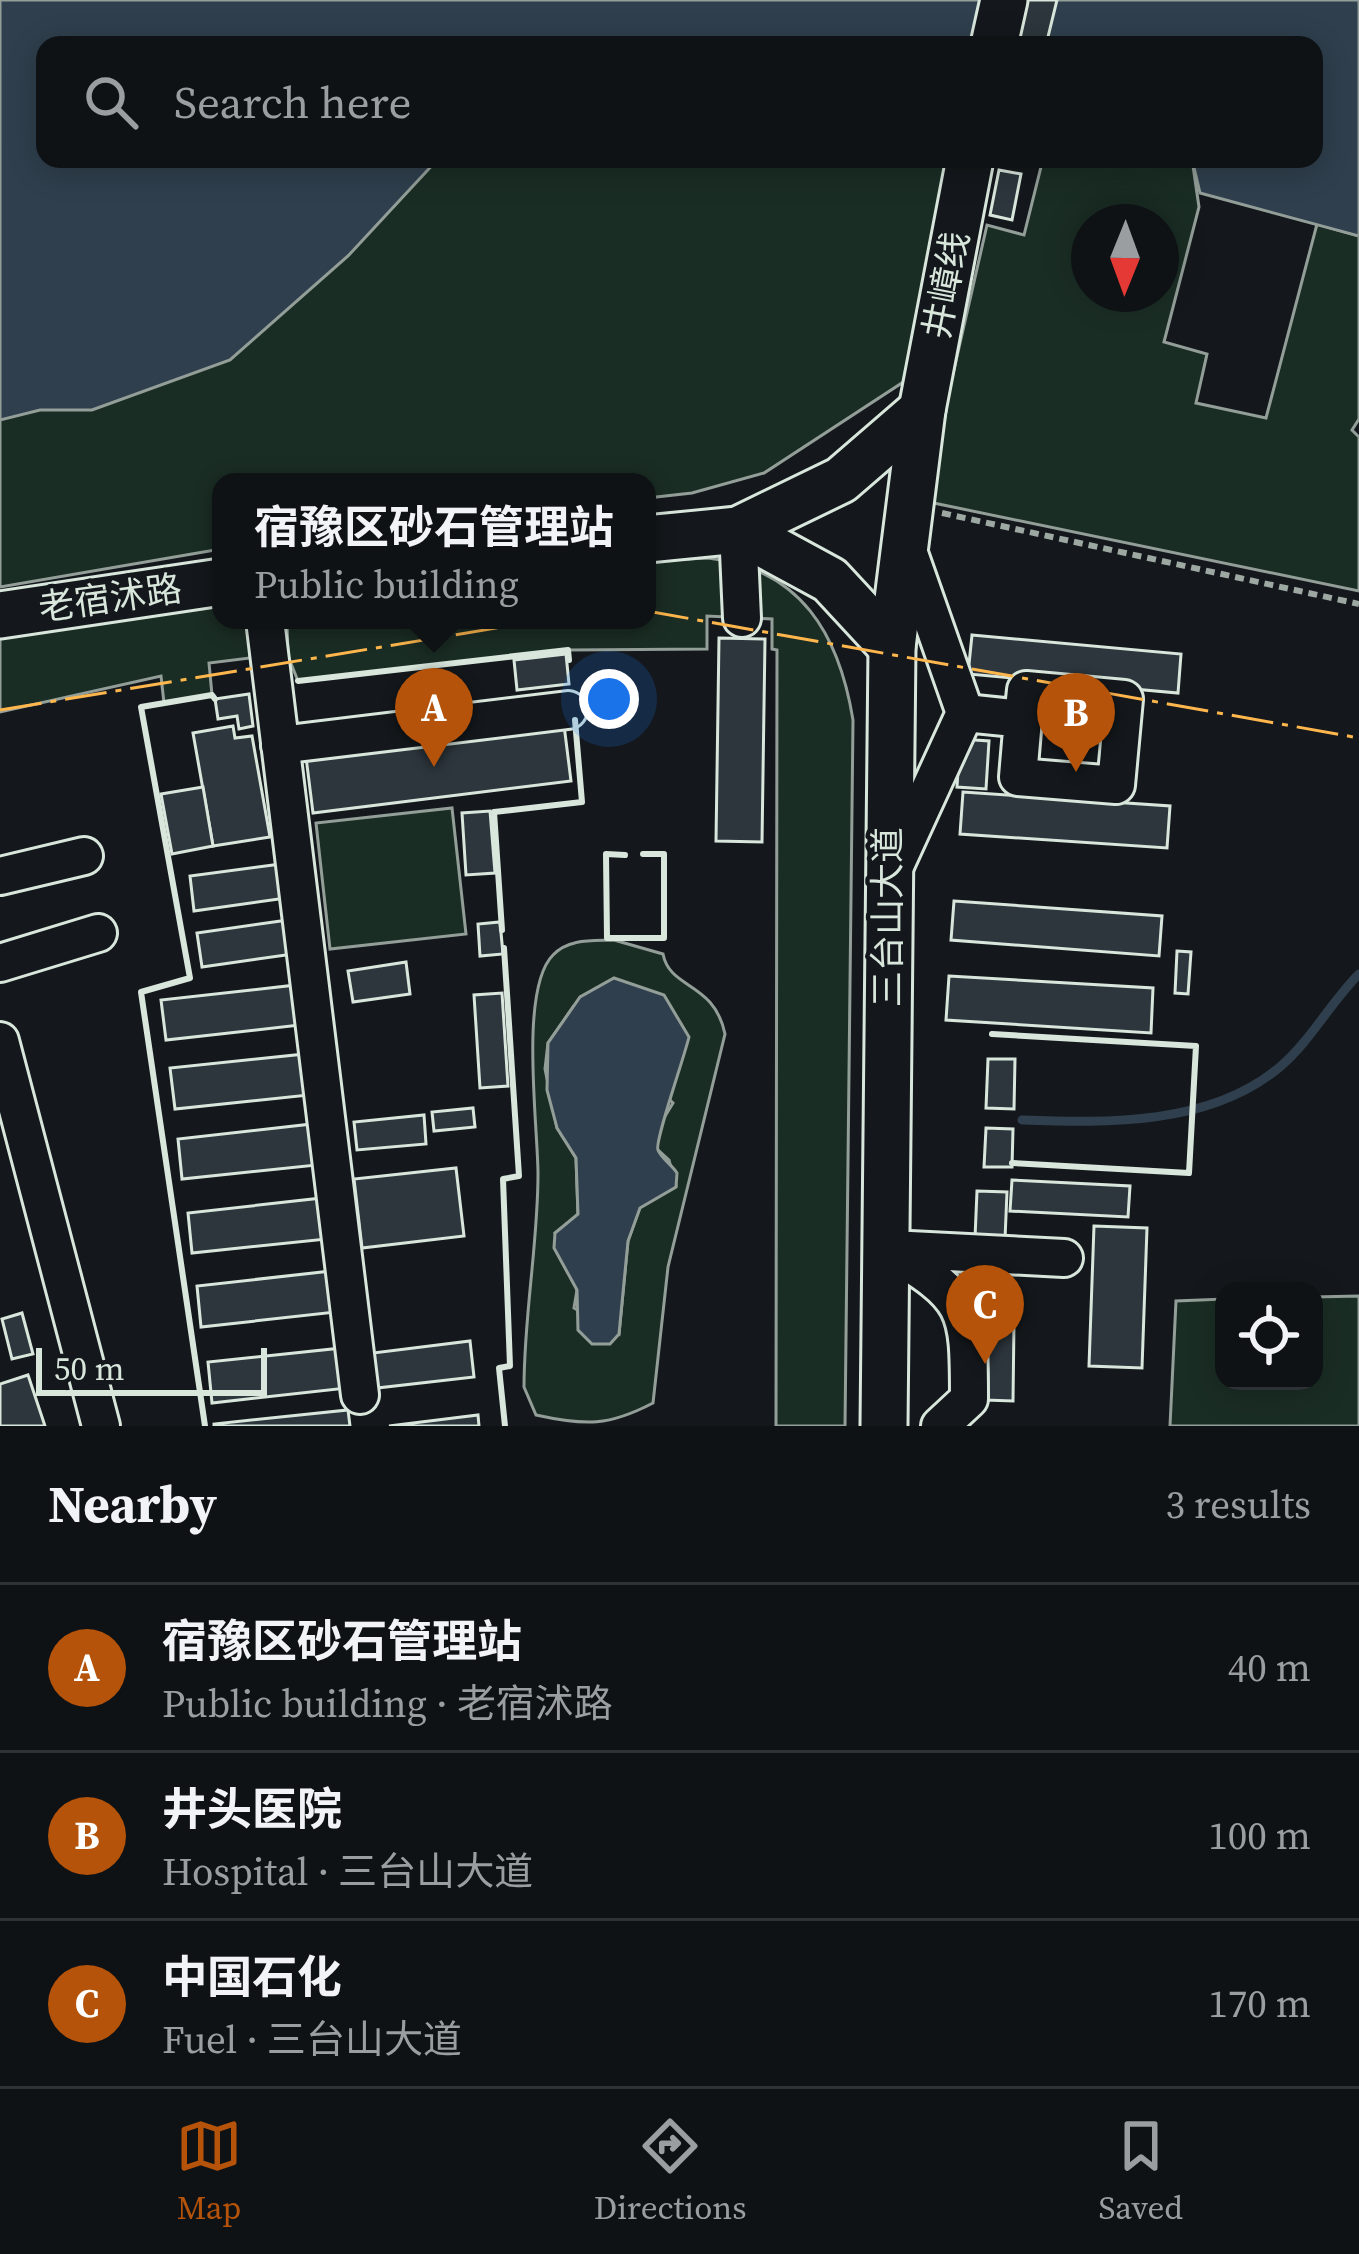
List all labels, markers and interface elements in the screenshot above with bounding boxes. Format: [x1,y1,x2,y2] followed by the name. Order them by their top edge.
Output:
[36,36,1323,168] search box
[78,69,144,135] icon: search
[174,71,411,133] text: Search here
[1071,204,1179,312] north arrow
[912,227,980,343] street label: 井嶂线
[212,473,656,629] popup
[254,496,614,558] text: 宿豫区砂石管理站
[254,558,519,611] text: Public building
[35,564,185,632] street label: 老宿沭路
[395,668,473,767] pin: A
[579,669,639,729] your location
[1037,673,1115,772] pin: B
[863,827,912,1007] street label: 三台山大道
[946,1265,1024,1364] pin: C
[1215,1282,1323,1390] map controls
[1215,1282,1323,1390] button: locate
[36,1342,267,1395] scale bar
[54,1346,124,1391] text: 50 m
[48,1469,217,1539] text: Nearby
[1166,1478,1311,1531] text: 3 results
[162,1610,522,1672] text: 宿豫区砂石管理站
[74,1641,100,1694] text: A
[1228,1641,1311,1694] text: 40 m
[162,1677,613,1730] text: Public building · 老宿沭路
[162,1778,342,1840] text: 井头医院
[74,1809,100,1862] text: B
[1208,1809,1311,1862] text: 100 m
[162,1845,533,1898] text: Hospital · 三台山大道
[162,1946,342,2008] text: 中国石化
[75,1977,99,2030] text: C
[1208,1977,1311,2030] text: 170 m
[162,2013,462,2066] text: Fuel · 三台山大道
[176,2113,242,2230] tab: Map
[594,2113,747,2230] tab: Directions
[1098,2113,1183,2230] tab: Saved

